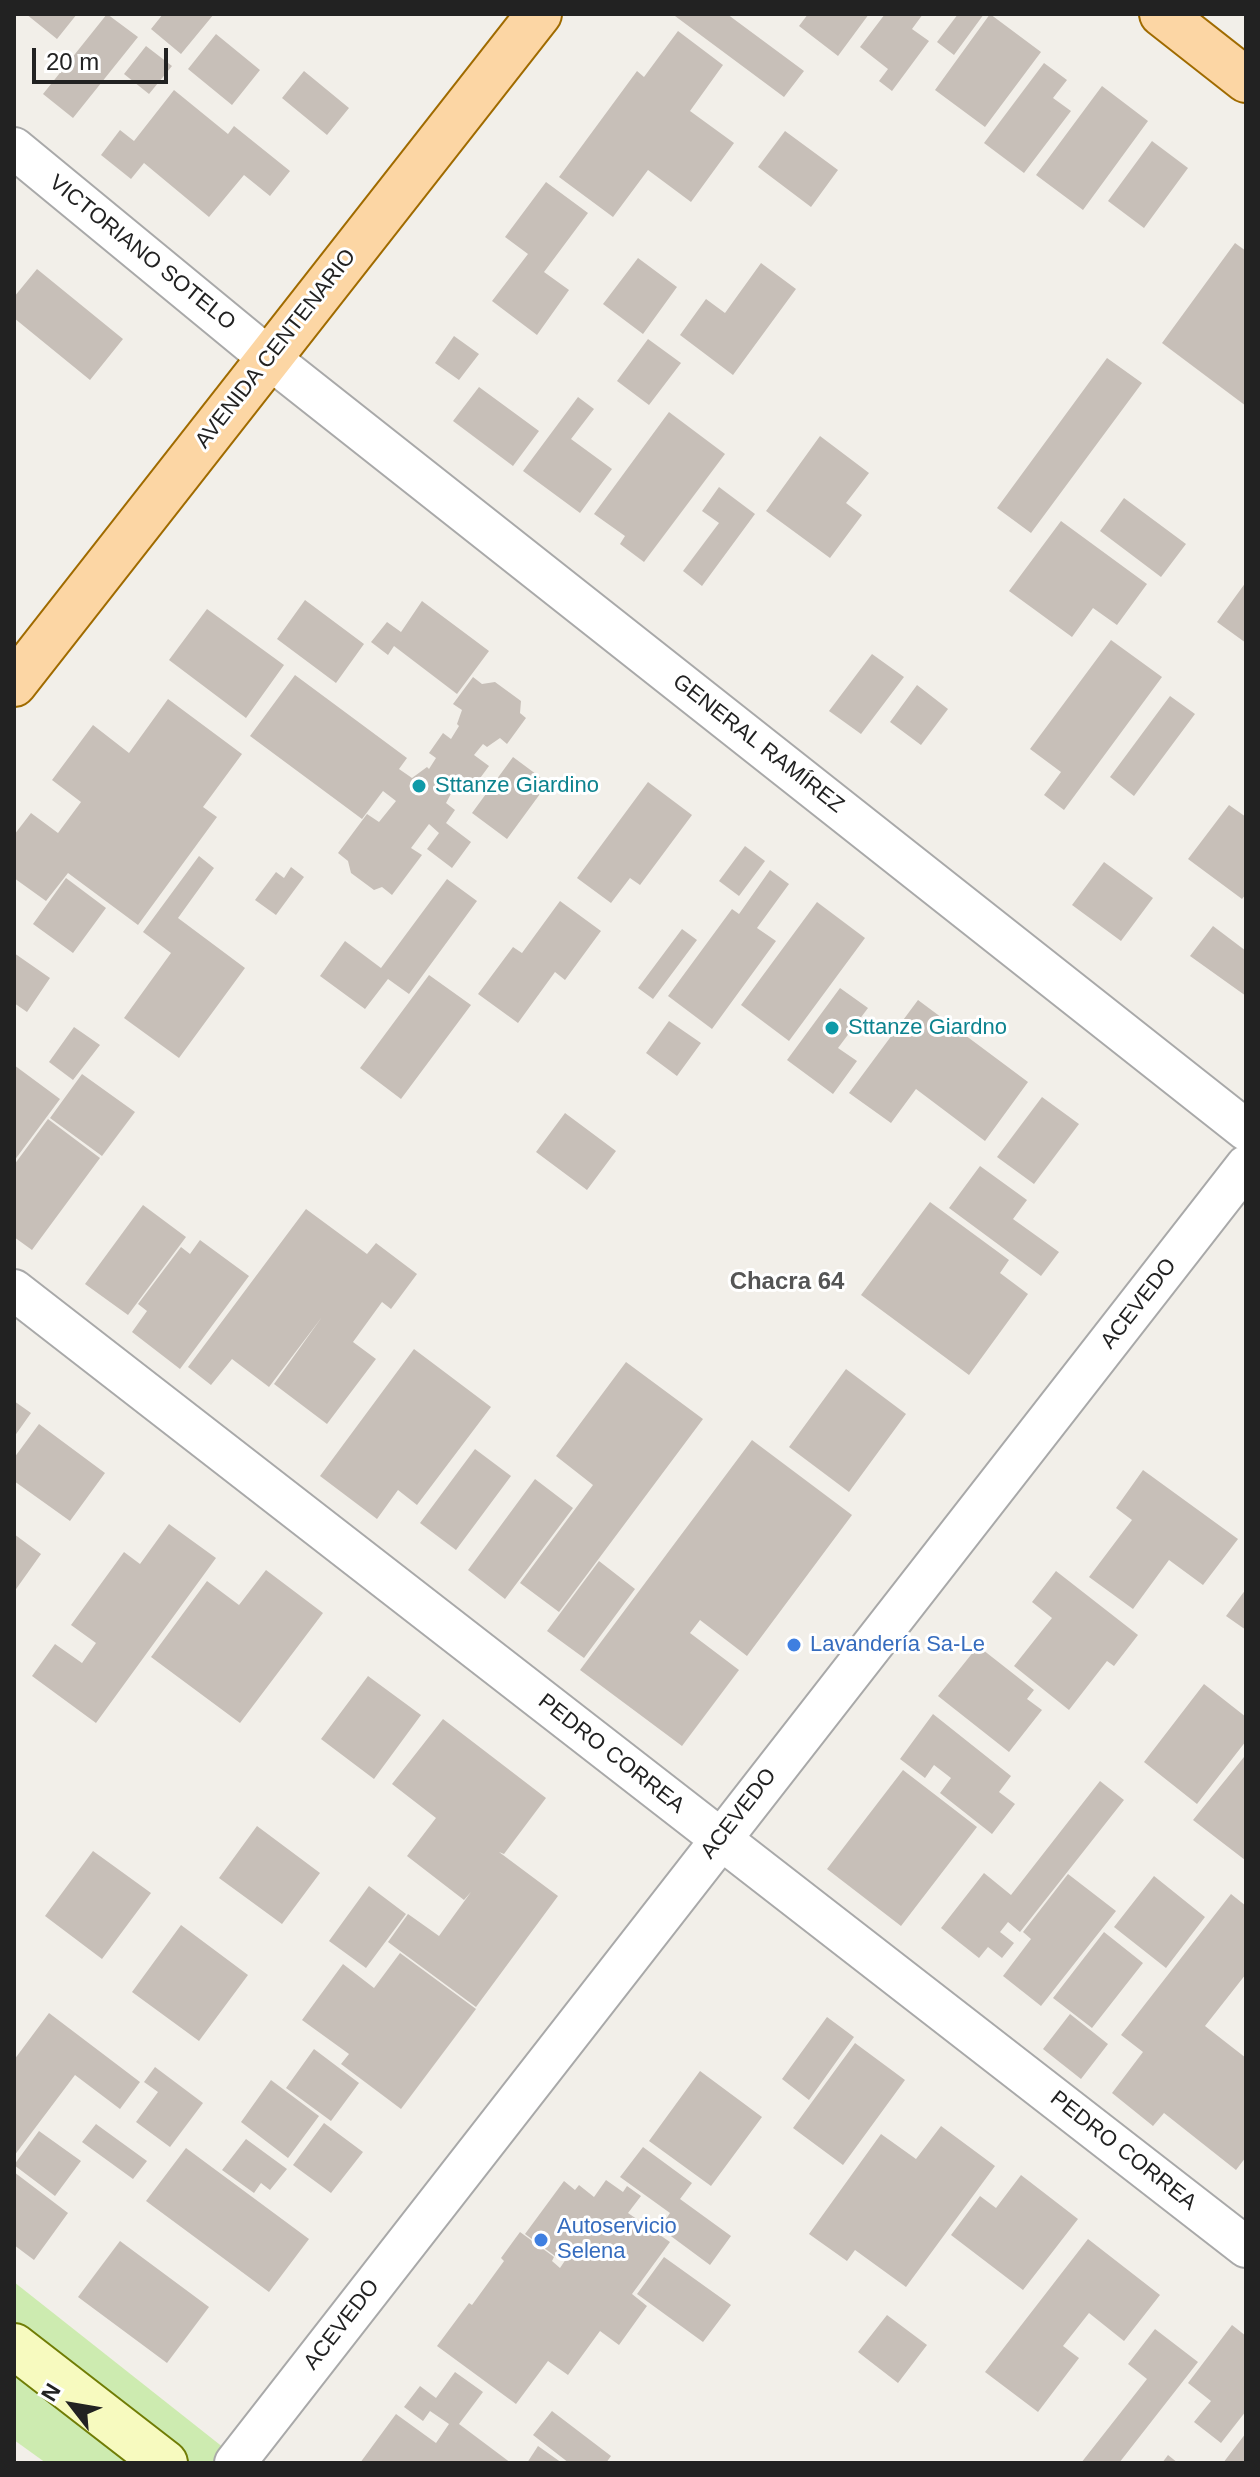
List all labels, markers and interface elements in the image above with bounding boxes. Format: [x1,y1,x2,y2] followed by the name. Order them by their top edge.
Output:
[36,32,172,82] scale bar
[46,48,99,75] text: 20 m
[44,170,240,336] street label: VICTORIANO SOTELO
[190,244,362,454] street label: AVENIDA CENTENARIO
[667,669,849,819] street label: GENERAL RAMÍREZ
[435,773,599,799] place label: Sttanze Giardino
[410,777,428,795] marker: Sttanze Giardino
[848,1015,1007,1041] place label: Sttanze Giardno
[823,1019,841,1037] marker: Sttanze Giardno
[1095,1253,1183,1355] street label: ACEVEDO
[730,1268,844,1296] district label: Chacra 64
[810,1632,985,1658] place label: Lavandería Sa-Le
[785,1636,803,1654] marker: Lavandería Sa-Le
[533,1689,689,1819] street label: PEDRO CORREA
[695,1763,783,1865] street label: ACEVEDO
[1045,2086,1201,2216] street label: PEDRO CORREA
[557,2214,677,2266] place label: Autoservicio Selena
[532,2231,550,2249] marker: Autoservicio Selena
[298,2274,386,2376] street label: ACEVEDO
[32,2365,112,2445] north arrow
[36,2379,66,2406] text: N

